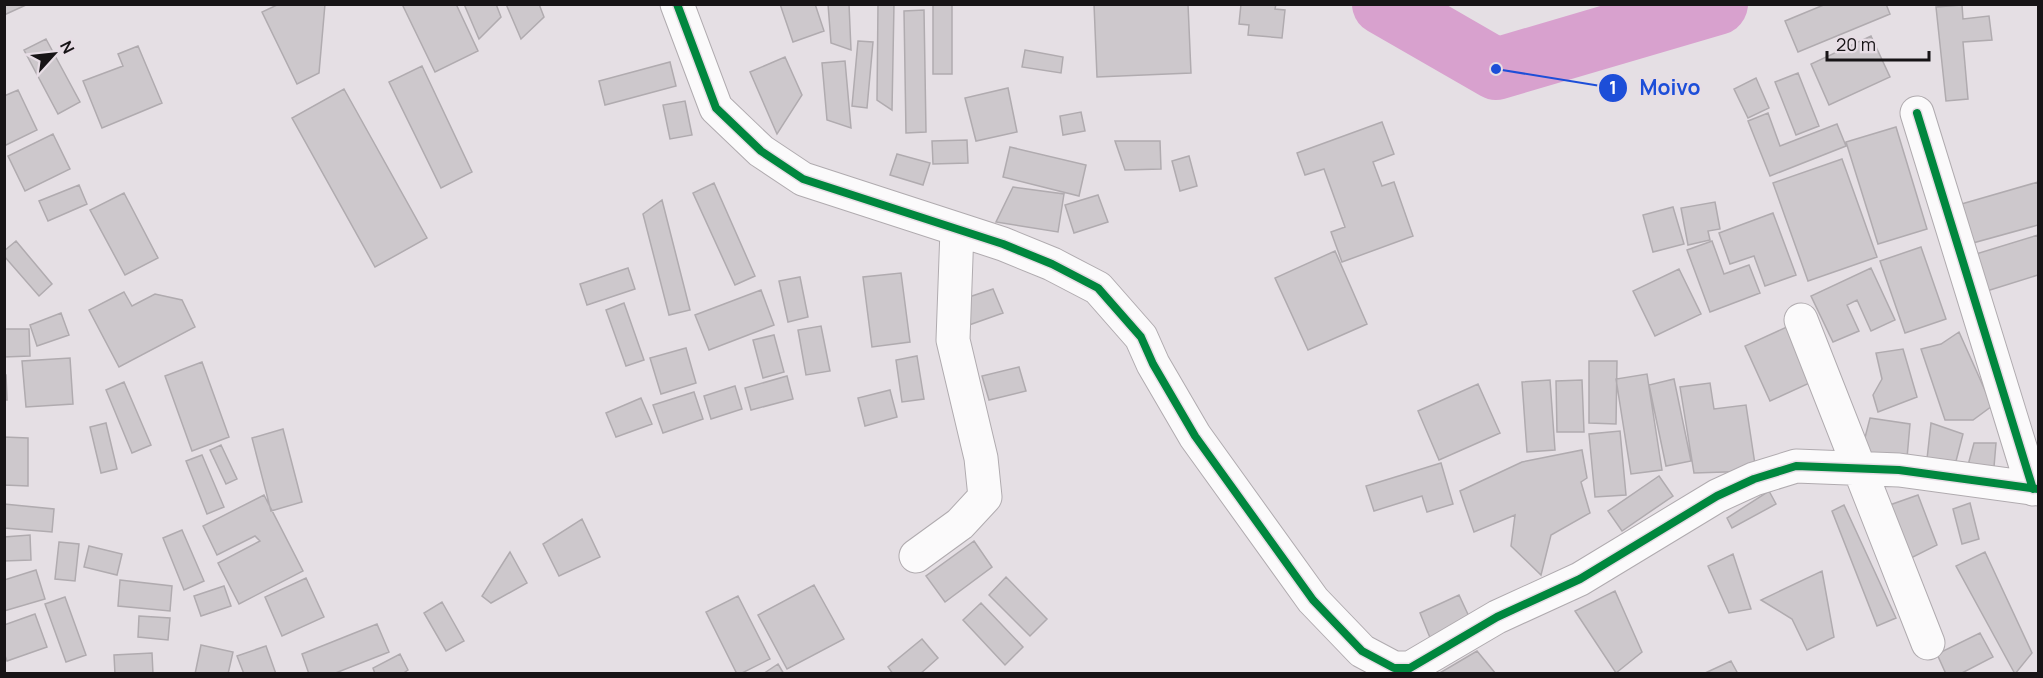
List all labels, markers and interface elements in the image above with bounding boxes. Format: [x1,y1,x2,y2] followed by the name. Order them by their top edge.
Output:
[24,24,84,84] north arrow
[1827,24,1929,62] scale bar
[1836,32,1876,56] text: 20 m
[55,37,80,57] text: N
[1598,68,1713,107] callout: Moivo
[1640,73,1701,101] text: Moivo
[1609,75,1617,99] text: 1

